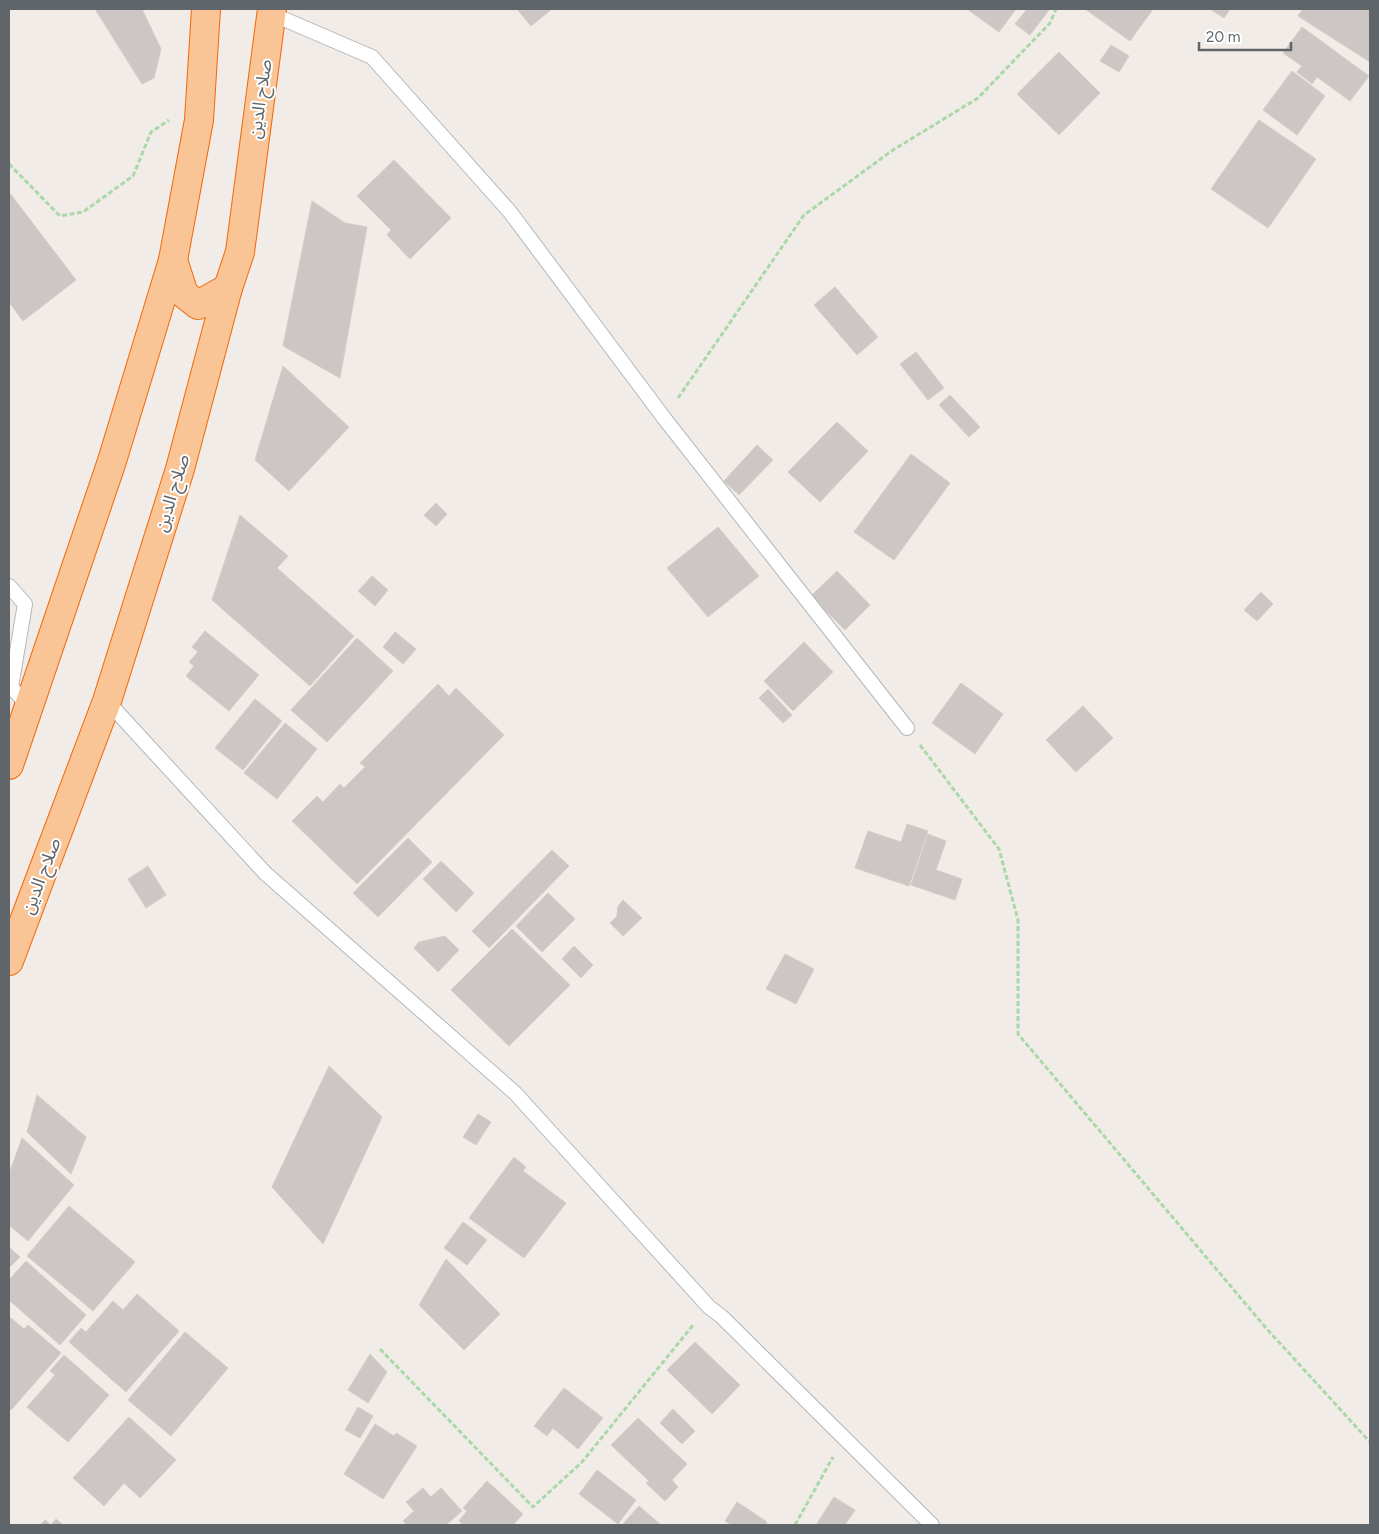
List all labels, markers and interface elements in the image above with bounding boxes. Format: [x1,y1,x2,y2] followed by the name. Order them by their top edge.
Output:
[1199,20,1292,52] scale bar
[1206,28,1240,46] text: 20 m
[244,58,278,140] street label: صلاح الدين
[150,452,196,535] street label: صلاح الدين
[16,835,67,918] street label: صلاح الدين

